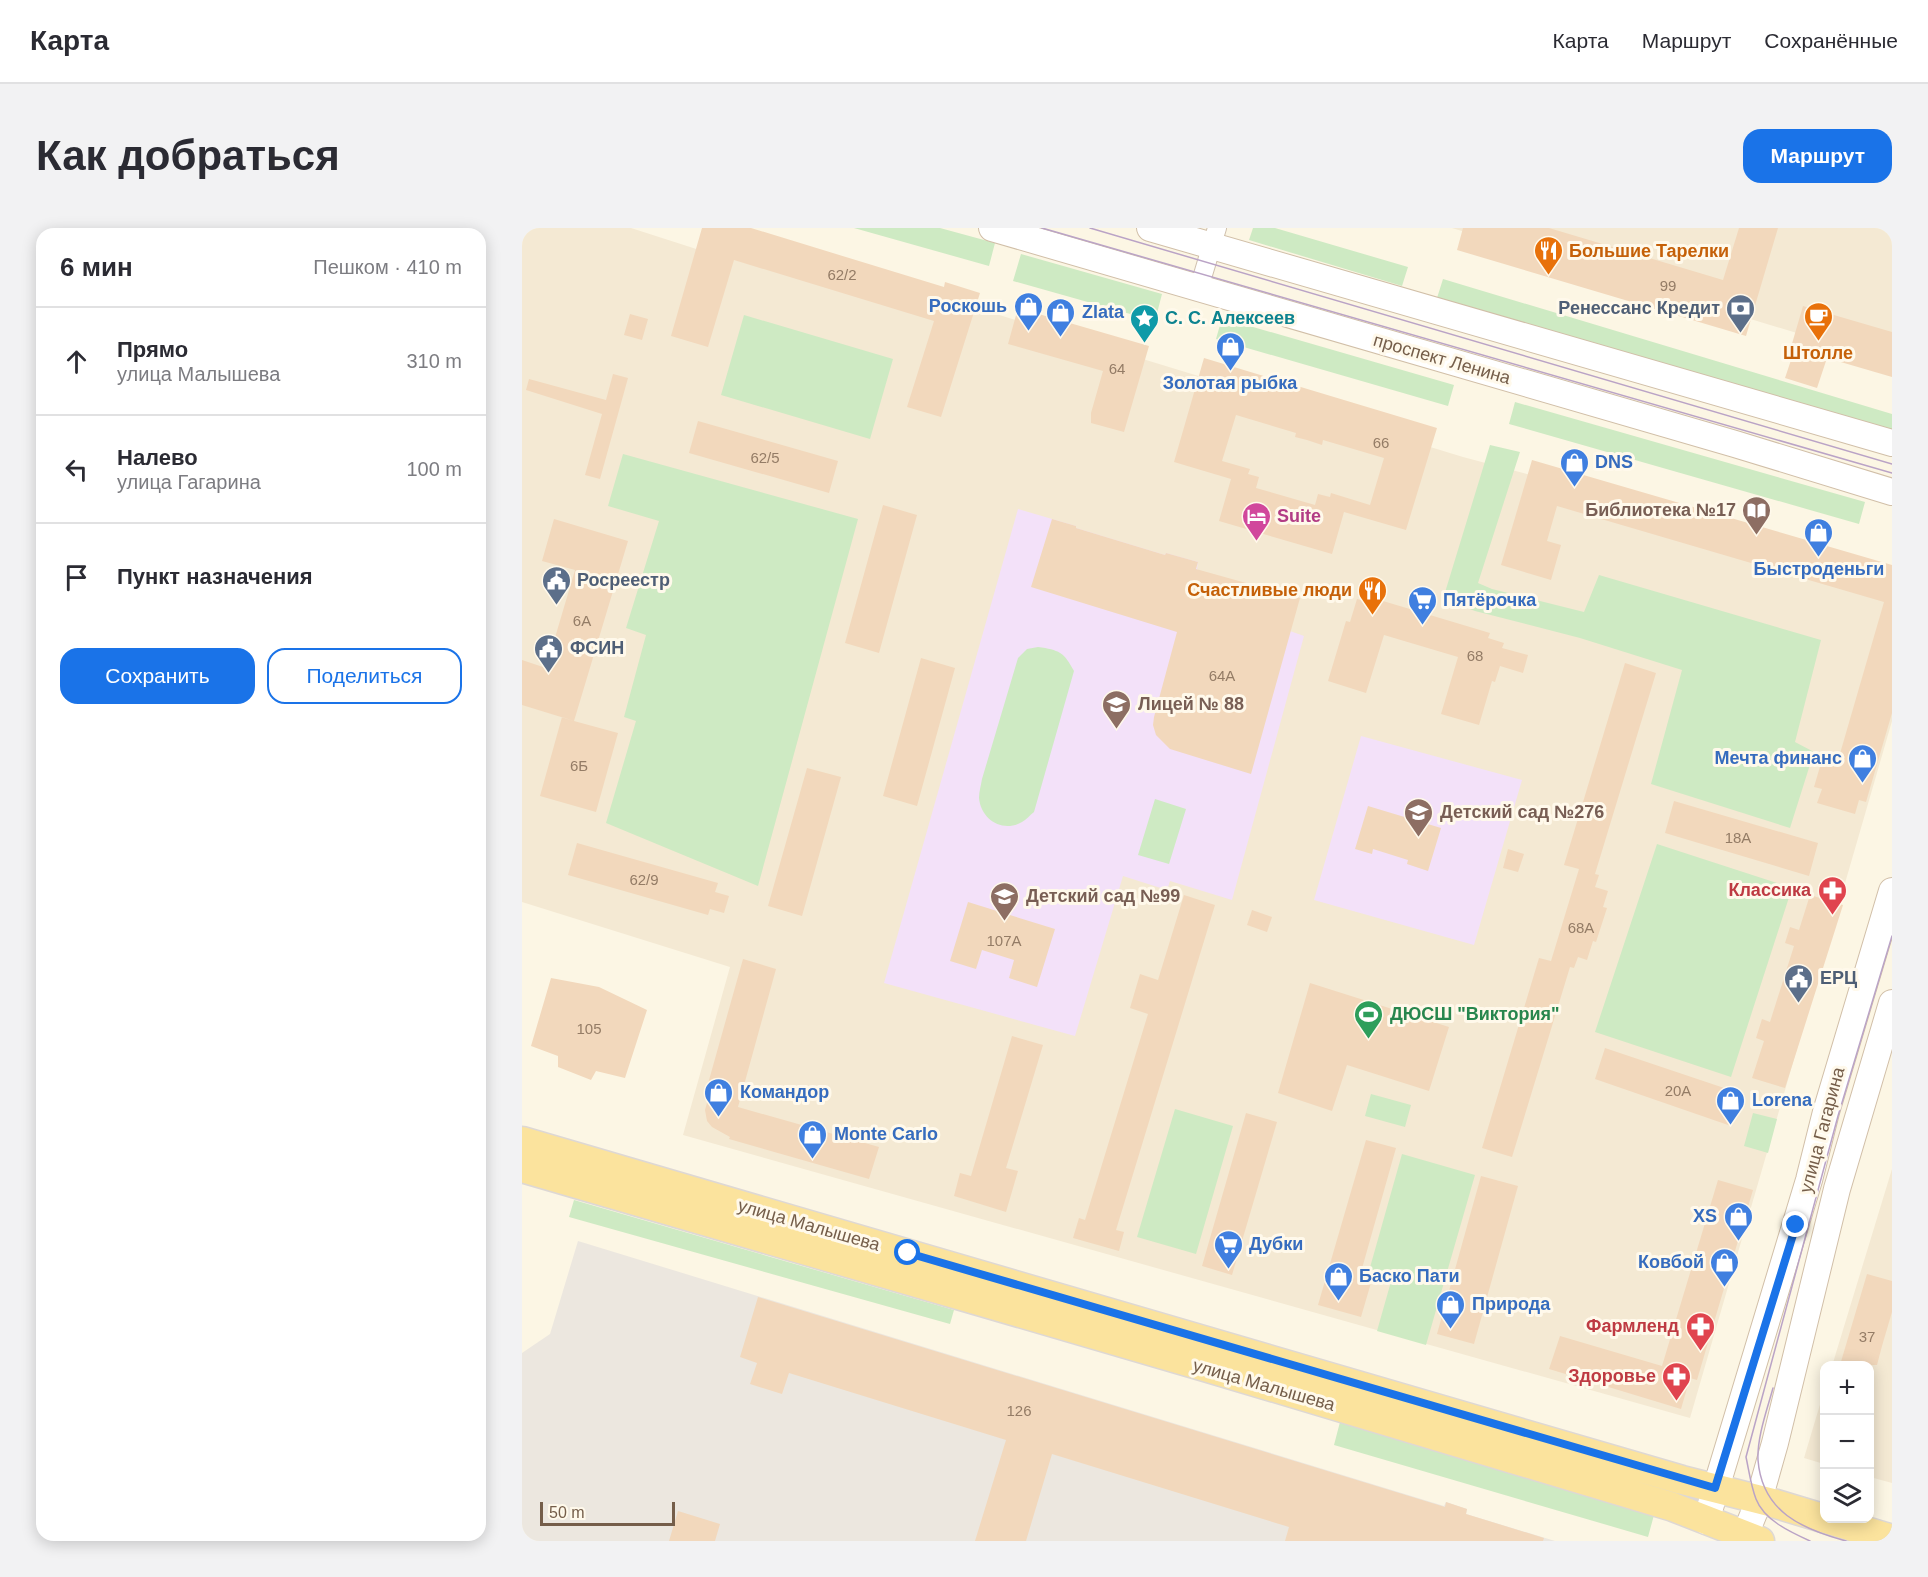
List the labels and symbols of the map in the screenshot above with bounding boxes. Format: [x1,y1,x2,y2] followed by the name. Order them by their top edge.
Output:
[1532,235,1564,277] restaurant icon: Большие Тарелки
[1569,241,1729,261] place label: Большие Тарелки
[827,266,857,283] house number: 62/2
[1660,277,1676,294] house number: 99
[1012,290,1044,332] shop icon: Роскошь
[1725,292,1757,334] bank icon: Ренессанс Кредит
[929,296,1007,316] place label: Роскошь
[1045,296,1077,338] shop icon: Zlata
[1558,298,1720,318] place label: Ренессанс Кредит
[1802,300,1834,342] cafe icon: Штолле
[1082,302,1125,322] place label: Zlata
[1128,302,1160,344] place icon: С. С. Алексеев
[1165,308,1295,328] place label: С. С. Алексеев
[1214,330,1246,372] shop icon: Золотая рыбка
[1371,330,1514,388] street label: проспект Ленина
[1783,343,1853,363] place label: Штолле
[1109,360,1125,377] house number: 64
[1163,373,1298,393] place label: Золотая рыбка
[1373,434,1389,451] house number: 66
[1558,446,1590,488] shop icon: DNS
[750,449,780,466] house number: 62/5
[1595,452,1633,472] place label: DNS
[1741,494,1773,536] library icon: Библиотека №17
[1240,500,1272,542] hotel icon: Suite
[1585,500,1736,520] place label: Библиотека №17
[1277,506,1321,526] place label: Suite
[1803,516,1835,558] shop icon: Быстроденьги
[1754,559,1884,579] place label: Быстроденьги
[540,564,572,606] public building icon: Росреестр
[577,570,670,590] place label: Росреестр
[1357,574,1389,616] restaurant icon: Счастливые люди
[1187,580,1352,600] place label: Счастливые люди
[1406,584,1438,626] supermarket icon: Пятёрочка
[1443,590,1537,610] place label: Пятёрочка
[573,612,591,629] house number: 6А
[533,632,565,674] public building icon: ФСИН
[570,638,624,658] place label: ФСИН
[1467,647,1483,664] house number: 68
[1209,667,1235,684] house number: 64А
[1101,688,1133,730] school or university icon: Лицей № 88
[1138,694,1244,714] place label: Лицей № 88
[1847,742,1879,784] shop icon: Мечта финанс
[1715,748,1842,768] place label: Мечта финанс
[570,757,588,774] house number: 6Б
[1403,796,1435,838] school or university icon: Детский сад №276
[1440,802,1604,822] place label: Детский сад №276
[1725,829,1751,846] house number: 18А
[629,871,659,888] house number: 62/9
[1816,874,1848,916] pharmacy icon: Классика
[989,880,1021,922] school or university icon: Детский сад №99
[1728,880,1812,900] place label: Классика
[1026,886,1180,906] place label: Детский сад №99
[1568,919,1594,936] house number: 68А
[986,932,1022,949] house number: 107А
[1783,962,1815,1004] public building icon: ЕРЦ
[1820,968,1858,988] place label: ЕРЦ
[1353,998,1385,1040] sports icon: ДЮСШ "Виктория"
[1390,1004,1560,1024] place label: ДЮСШ "Виктория"
[576,1020,602,1037] house number: 105
[1796,1064,1849,1195] street label: улица Гагарина
[703,1076,735,1118] shop icon: Командор
[740,1082,829,1102] place label: Командор
[1665,1082,1691,1099] house number: 20А
[1715,1084,1747,1126] shop icon: Lorena
[1752,1090,1813,1110] place label: Lorena
[797,1118,829,1160] shop icon: Monte Carlo
[834,1124,938,1144] place label: Monte Carlo
[736,1195,883,1255] street label: улица Малышева
[1722,1200,1754,1242] shop icon: XS
[1693,1206,1717,1226] place label: XS
[1782,1211,1808,1237] route end
[1212,1228,1244,1270] supermarket icon: Дубки
[1249,1234,1303,1254] place label: Дубки
[894,1239,920,1265] route start
[1709,1246,1741,1288] shop icon: Ковбой
[1638,1252,1704,1272] place label: Ковбой
[1322,1260,1354,1302] shop icon: Баско Пати
[1359,1266,1460,1286] place label: Баско Пати
[1435,1288,1467,1330] shop icon: Природа
[1472,1294,1551,1314] place label: Природа
[1684,1310,1716,1352] pharmacy icon: Фармленд
[1586,1316,1680,1336] place label: Фармленд
[1859,1328,1875,1345] house number: 37
[1191,1355,1338,1415] street label: улица Малышева
[1661,1360,1693,1402] pharmacy icon: Здоровье
[1568,1366,1656,1386] place label: Здоровье
[1006,1402,1032,1419] house number: 126
[540,1499,675,1526] scale bar

